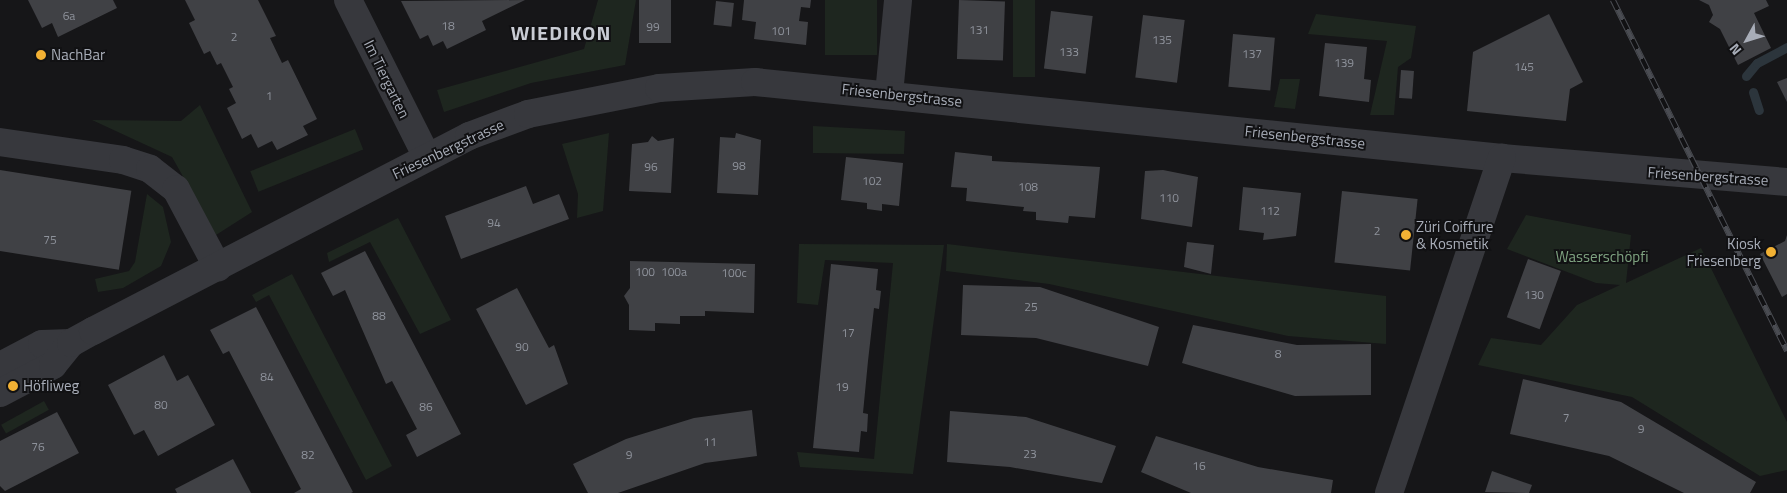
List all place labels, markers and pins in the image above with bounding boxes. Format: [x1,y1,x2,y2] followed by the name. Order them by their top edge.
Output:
[51,46,105,64] place label: NachBar
[35,49,47,61] marker: NachBar
[1416,217,1493,252] place label: Züri Coiffure & Kosmetik
[1400,229,1412,241] marker: Züri Coiffure & Kosmetik
[1687,234,1761,269] place label: Kiosk Friesenberg
[1765,246,1777,258] marker: Kiosk Friesenberg
[23,377,79,395] place label: Höfliweg
[7,380,19,392] marker: Höfliweg

